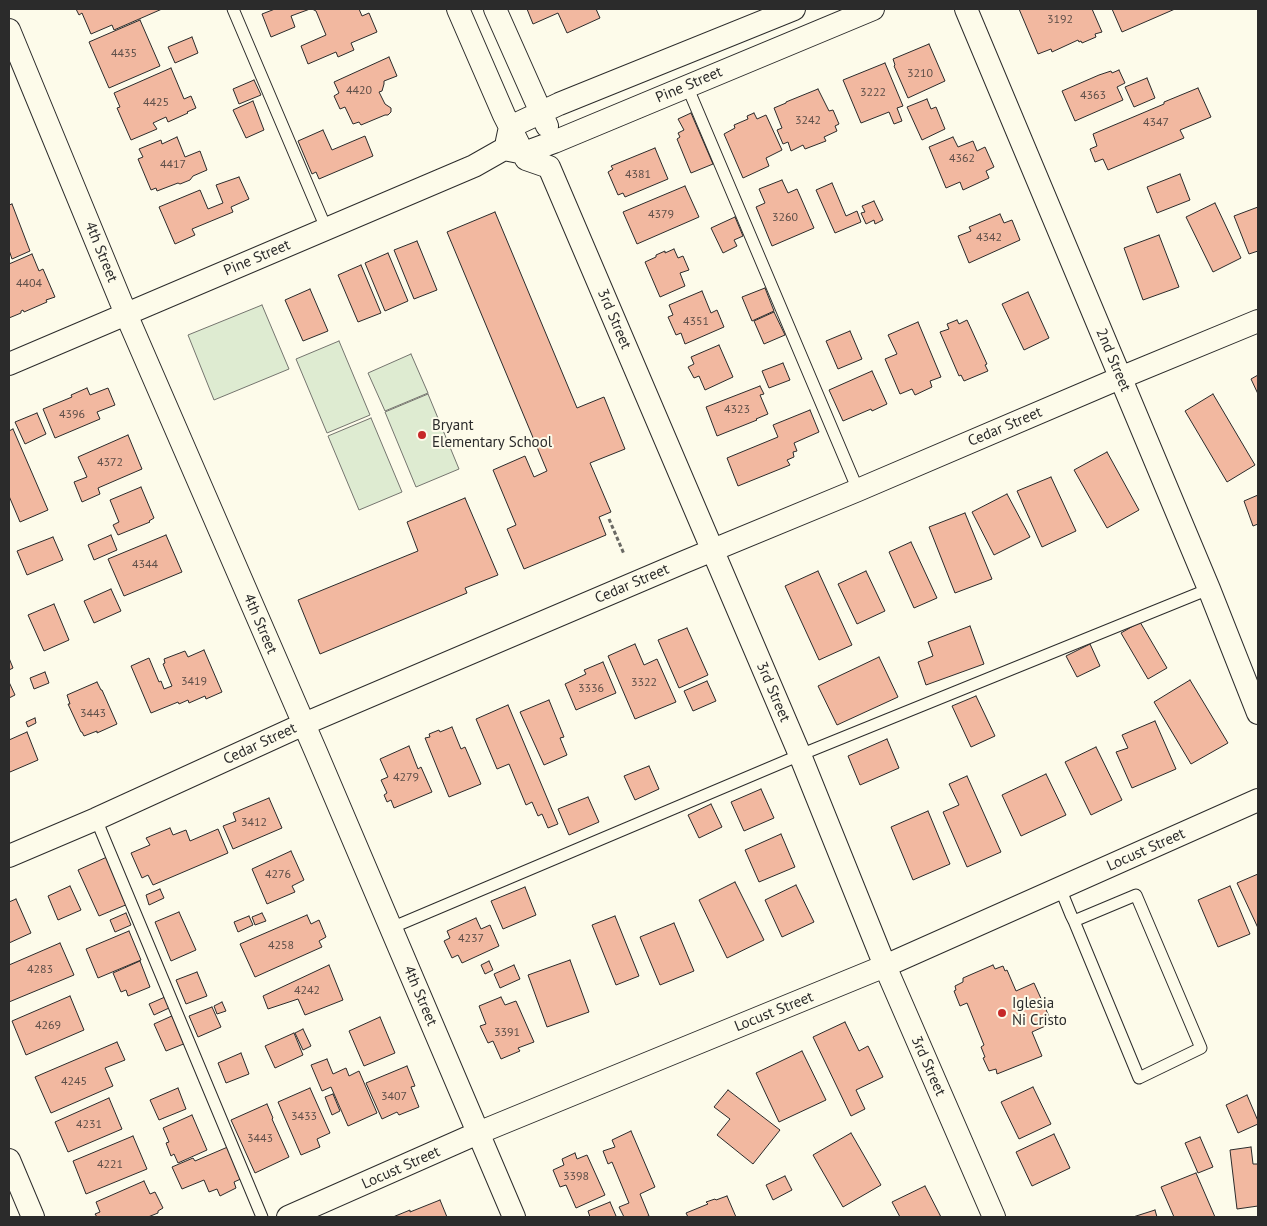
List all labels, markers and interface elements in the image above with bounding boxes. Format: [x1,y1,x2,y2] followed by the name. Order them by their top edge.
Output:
[1047,13,1073,27] house number: 3192
[111,47,137,61] house number: 4435
[653,63,725,107] street label: Pine Street
[907,67,933,81] house number: 3210
[346,84,372,98] house number: 4420
[860,86,886,100] house number: 3222
[1080,89,1106,103] house number: 4363
[143,96,169,110] house number: 4425
[795,114,821,128] house number: 3242
[1143,116,1169,130] house number: 4347
[949,152,975,166] house number: 4362
[160,158,186,172] house number: 4417
[625,168,651,182] house number: 4381
[648,208,674,222] house number: 4379
[772,211,798,225] house number: 3260
[81,219,121,285] street label: 4th Street
[976,231,1002,245] house number: 4342
[221,236,293,280] street label: Pine Street
[16,277,42,291] house number: 4404
[593,286,635,352] street label: 3rd Street
[683,315,709,329] house number: 4351
[1092,326,1134,394] street label: 2nd Street
[724,403,750,417] house number: 4323
[965,403,1045,451] street label: Cedar Street
[59,408,85,422] house number: 4396
[432,417,552,452] place label: Bryant Elementary School
[416,429,428,441] marker: Bryant Elementary School
[97,456,123,470] house number: 4372
[132,558,158,572] house number: 4344
[592,560,672,608] street label: Cedar Street
[239,591,281,657] street label: 4th Street
[752,659,794,725] street label: 3rd Street
[181,675,207,689] house number: 3419
[631,676,657,690] house number: 3322
[578,682,604,696] house number: 3336
[80,707,106,721] house number: 3443
[221,719,299,769] street label: Cedar Street
[393,771,419,785] house number: 4279
[241,816,267,830] house number: 3412
[1104,825,1188,875] street label: Locust Street
[265,868,291,882] house number: 4276
[458,932,484,946] house number: 4237
[268,939,294,953] house number: 4258
[27,963,53,977] house number: 4283
[399,963,441,1029] street label: 4th Street
[294,984,320,998] house number: 4242
[732,988,816,1036] street label: Locust Street
[1012,995,1067,1030] place label: Iglesia Ni Cristo
[996,1007,1008,1019] marker: Iglesia Ni Cristo
[35,1019,61,1033] house number: 4269
[494,1026,520,1040] house number: 3391
[907,1033,949,1099] street label: 3rd Street
[61,1075,87,1089] house number: 4245
[381,1090,407,1104] house number: 3407
[291,1110,317,1124] house number: 3433
[76,1118,102,1132] house number: 4231
[247,1132,273,1146] house number: 3443
[359,1143,443,1193] street label: Locust Street
[97,1158,123,1172] house number: 4221
[563,1170,589,1184] house number: 3398

